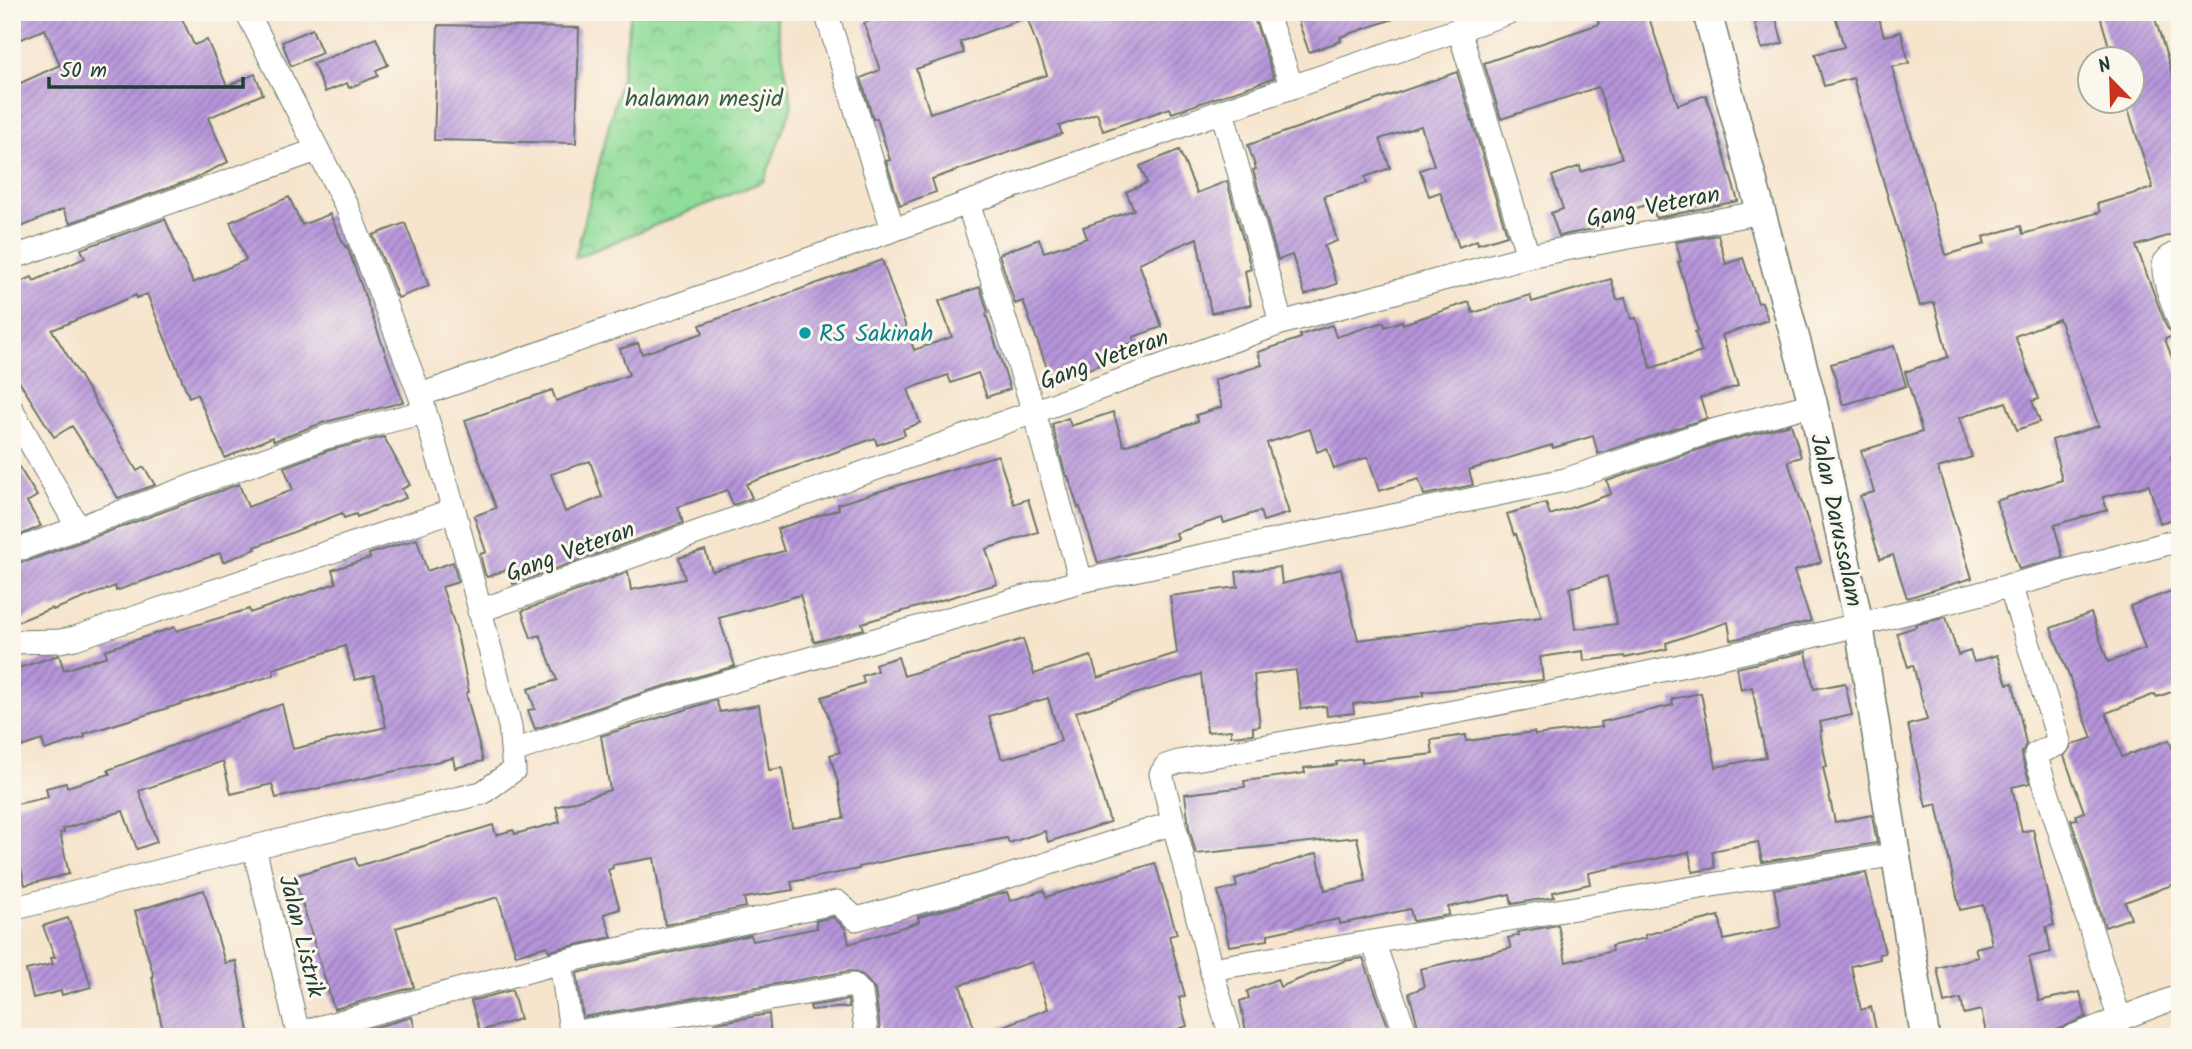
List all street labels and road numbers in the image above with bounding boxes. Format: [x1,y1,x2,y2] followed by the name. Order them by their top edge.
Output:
[1583,175,1723,240] street label: Gang Veteran
[1034,319,1175,402] street label: Gang Veteran
[1798,430,1873,611] street label: Jalan Darussalam
[500,511,641,594] street label: Gang Veteran
[266,871,335,1003] street label: Jalan Listrik

